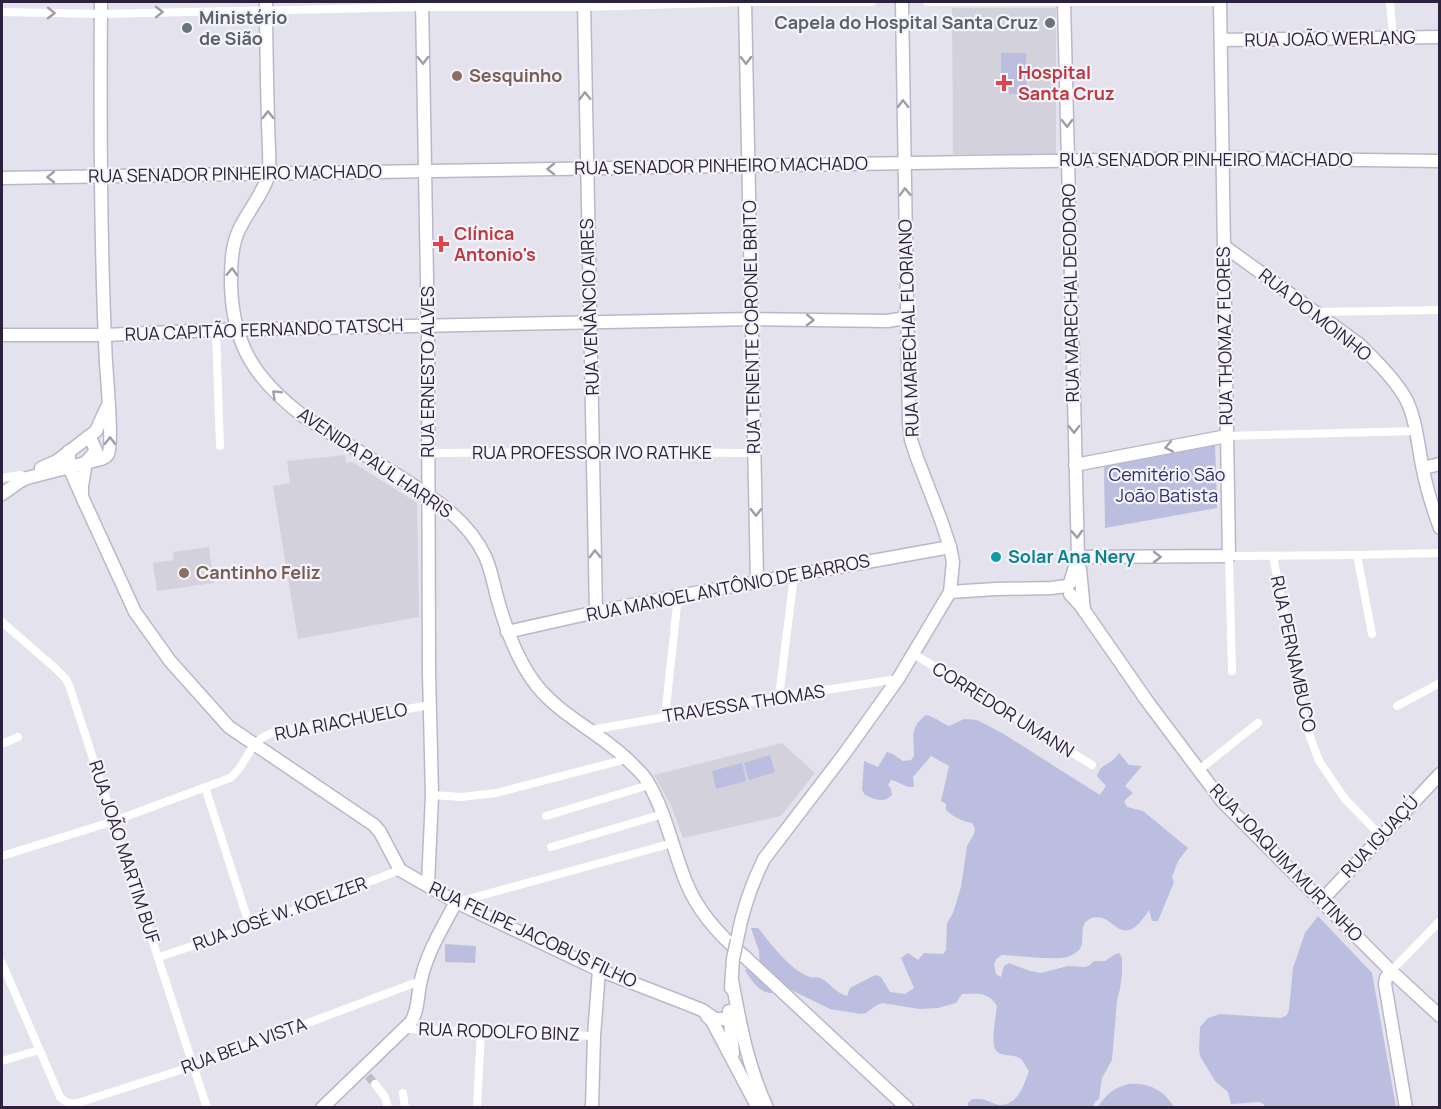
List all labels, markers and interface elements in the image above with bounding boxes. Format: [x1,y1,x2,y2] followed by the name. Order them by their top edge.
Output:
[199,5,287,50] place label: Ministério de Sião
[155,6,164,19] one-way arrow
[47,7,56,19] one-way arrow
[774,10,1038,34] place label: Capela do Hospital Santa Cruz
[1043,16,1057,30] marker: Capela do Hospital Santa Cruz
[180,21,194,35] marker: Ministério de Sião
[1244,25,1416,51] street label: RUA JOÃO WERLANG
[417,55,430,64] one-way arrow
[740,55,753,64] one-way arrow
[1018,60,1115,105] place label: Hospital Santa Cruz
[469,63,562,87] place label: Sesquinho
[450,69,464,83] marker: Sesquinho
[995,74,1013,92] marker: Hospital Santa Cruz
[579,92,591,101] one-way arrow
[897,100,909,109] one-way arrow
[262,111,274,120] one-way arrow
[1060,118,1073,127] one-way arrow
[1059,147,1353,171] street label: RUA SENADOR PINHEIRO MACHADO
[574,150,868,180] street label: RUA SENADOR PINHEIRO MACHADO
[88,158,382,188] street label: RUA SENADOR PINHEIRO MACHADO
[547,163,556,175] one-way arrow
[46,171,55,183] one-way arrow
[1056,183,1084,403] street label: RUA MARECHAL DEODORO
[898,187,911,196] one-way arrow
[737,200,765,454] street label: RUA TENENTE CORONEL BRITO
[574,218,604,396] street label: RUA VENÂNCIO AIRES
[892,219,924,437] street label: RUA MARECHAL FLORIANO
[454,221,536,266] place label: Clínica Antonio's
[432,235,450,253] marker: Clínica Antonio's
[1210,246,1238,426] street label: RUA THOMAZ FLORES
[1254,263,1377,366] street label: RUA DO MOINHO
[225,267,238,276] one-way arrow
[415,286,439,458] street label: RUA ERNESTO ALVES
[124,312,404,346] street label: RUA CAPITÃO FERNANDO TATSCH
[806,314,815,326] one-way arrow
[273,390,284,401] one-way arrow
[293,401,458,523] street label: AVENIDA PAUL HARRIS
[1068,424,1080,433] one-way arrow
[104,436,116,445] one-way arrow
[472,440,712,464] street label: RUA PROFESSOR IVO RATHKE
[1164,440,1174,453] one-way arrow
[1108,462,1226,507] park label: Cemitério São João Batista
[750,507,762,516] one-way arrow
[1071,530,1083,539] one-way arrow
[1008,544,1135,568] place label: Solar Ana Nery
[584,548,872,626] street label: RUA MANOEL ANTÔNIO DE BARROS
[589,549,601,558] one-way arrow
[989,550,1003,564] marker: Solar Ana Nery
[1153,551,1162,563] one-way arrow
[196,560,321,584] place label: Cantinho Feliz
[177,566,191,580] marker: Cantinho Feliz
[1266,573,1322,734] street label: RUA PERNAMBUCO
[928,656,1079,762] street label: CORREDOR UMANN
[661,678,827,728] street label: TRAVESSA THOMAS
[272,696,409,746] street label: RUA RIACHUELO
[84,757,166,946] street label: RUA JOÃO MARTIM BUF
[1205,778,1369,946] street label: RUA JOAQUIM MURTINHO
[1335,790,1424,883] street label: RUA IGUAÇÚ
[189,870,370,956] street label: RUA JOSÉ W. KOELZER
[426,875,641,993] street label: RUA FELIPE JACOBUS FILHO
[178,1011,310,1079] street label: RUA BELA VISTA
[418,1016,580,1046] street label: RUA RODOLFO BINZ

